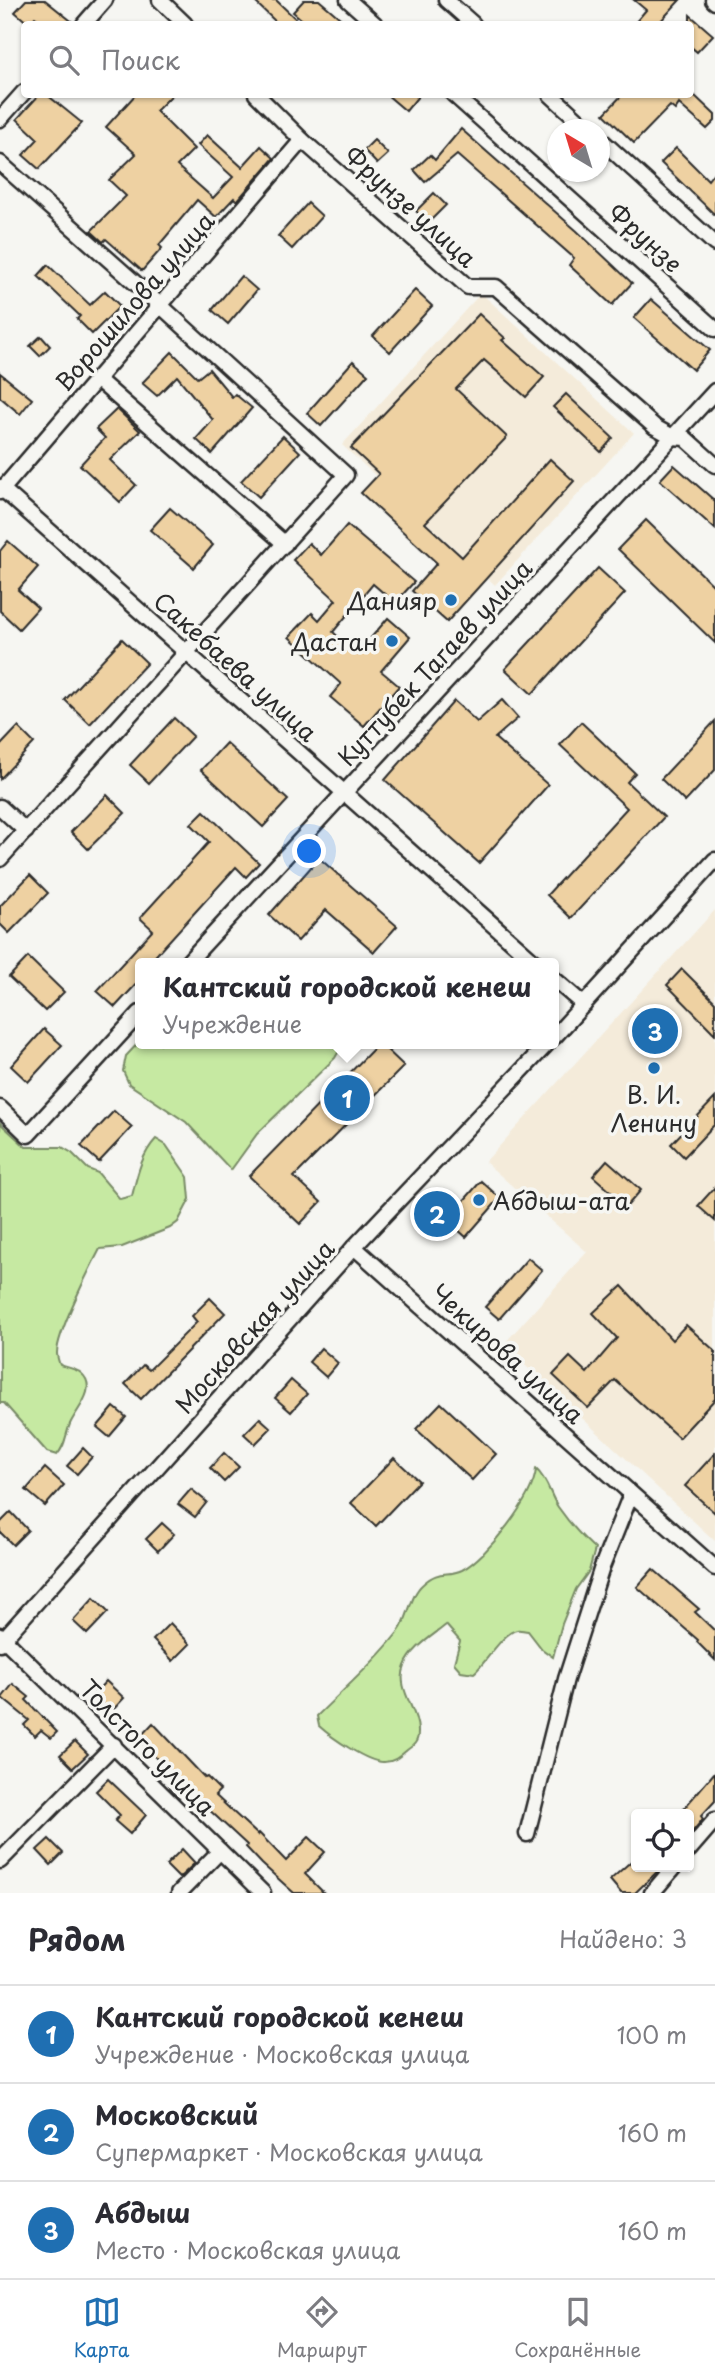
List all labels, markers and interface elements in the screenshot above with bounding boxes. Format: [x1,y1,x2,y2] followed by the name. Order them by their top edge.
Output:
[21,21,694,98] search box
[101,40,180,79] text: Поиск
[45,41,83,79] icon: search
[547,119,610,182] north arrow
[337,137,485,275] street label: Фрунзе улица
[601,194,691,280] street label: Фрунзе
[46,203,222,399] street label: Ворошилова улица
[328,551,540,773] street label: Куттубек Тагаев улица
[347,582,437,618] place label: Данияр
[146,583,326,749] street label: Сакебаева улица
[443,592,459,608] marker: Данияр
[291,623,378,659] place label: Дастан
[384,633,400,649] marker: Дастан
[292,834,326,868] your location
[135,958,559,1049] popup
[162,967,532,1006] text: Кантский городской кенеш
[632,1005,678,1057] pin: 3
[162,1006,302,1041] text: Учреждение
[646,1060,662,1076] marker: В. И. Ленину
[324,1072,370,1124] pin: 1
[611,1076,697,1140] place label: В. И. Ленину
[493,1182,630,1218] place label: Абдыш-ата
[414,1188,460,1240] pin: 2
[471,1192,487,1208] marker: Абдыш-ата
[166,1231,342,1421] street label: Московская улица
[423,1274,593,1432] street label: Чекирова улица
[72,1671,224,1823] street label: Толстого улица
[631,1809,694,1872] map controls
[631,1809,694,1872] button: locate
[28,1916,126,1961] text: Рядом
[559,1921,687,1956] text: Найдено: 3
[95,1997,464,2036] text: Кантский городской кенеш
[46,2017,57,2052] text: 1
[617,2017,687,2052] text: 100 m
[95,2036,469,2071] text: Учреждение · Московская улица
[95,2095,258,2134] text: Московский
[43,2115,59,2150] text: 2
[618,2115,687,2150] text: 160 m
[95,2134,483,2169] text: Супермаркет · Московская улица
[95,2193,190,2232] text: Абдыш
[43,2213,59,2248] text: 3
[618,2213,687,2248] text: 160 m
[95,2232,400,2267] text: Место · Московская улица
[74,2293,130,2363] tab: Карта
[277,2293,367,2363] tab: Маршрут
[514,2293,641,2363] tab: Сохранённые

